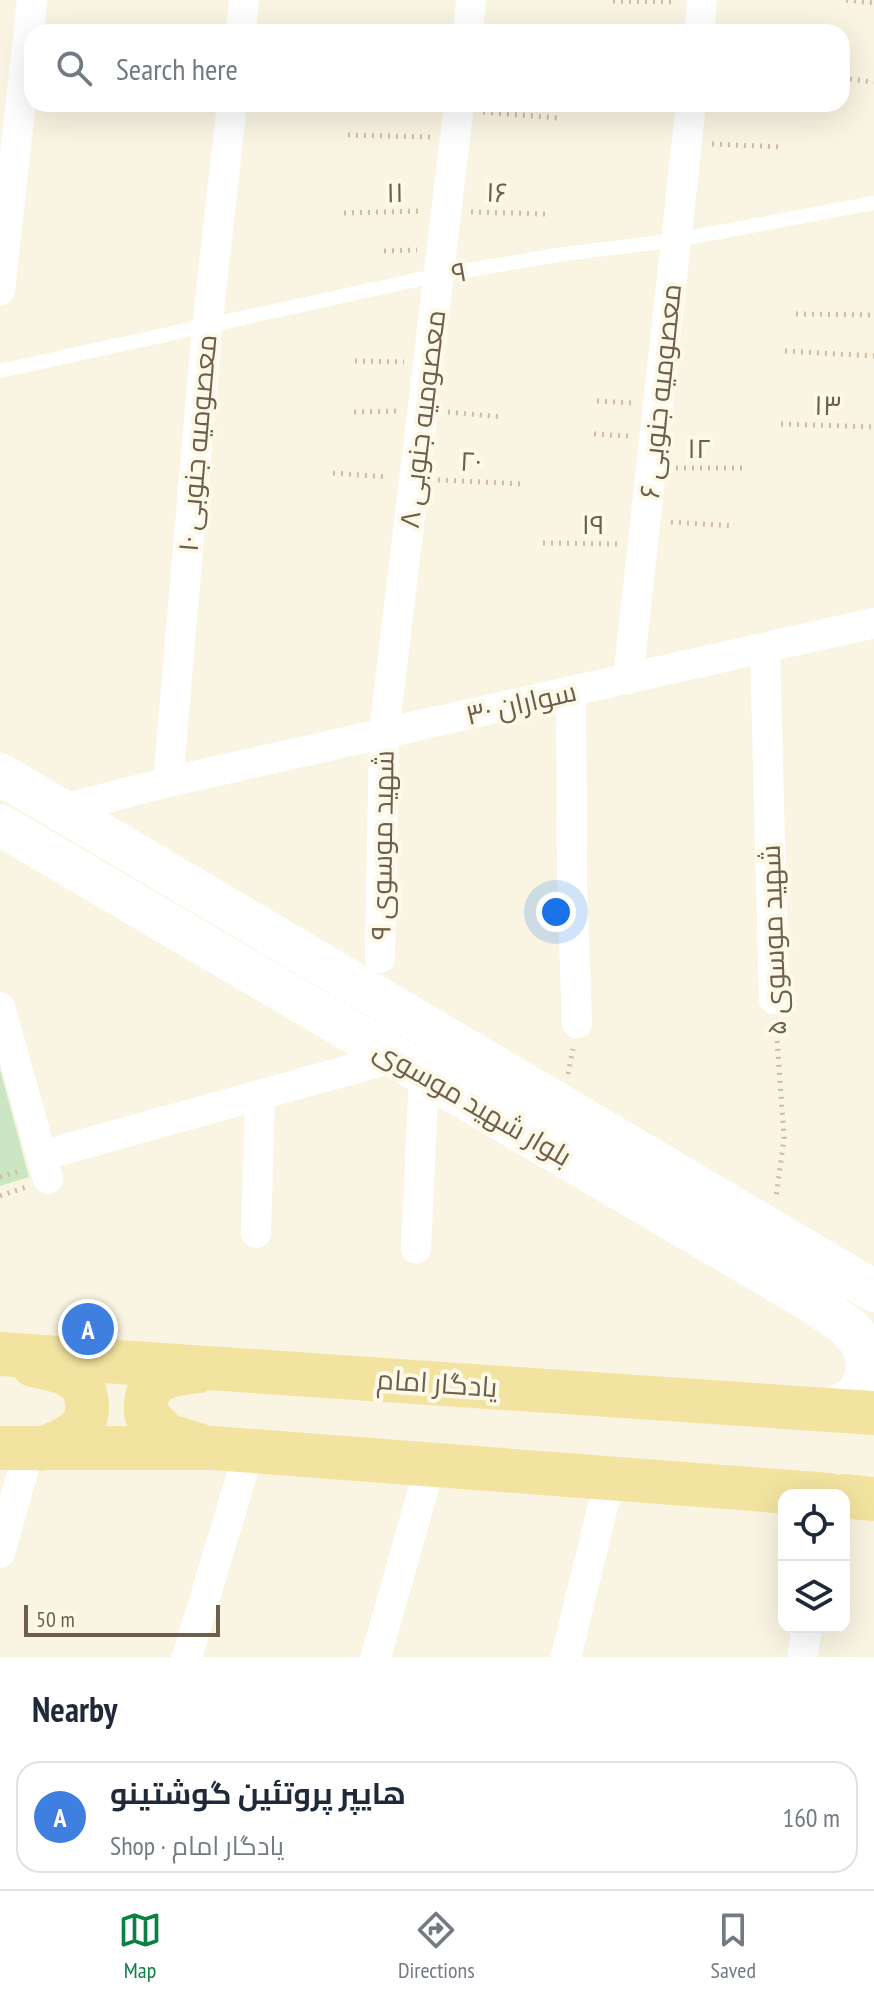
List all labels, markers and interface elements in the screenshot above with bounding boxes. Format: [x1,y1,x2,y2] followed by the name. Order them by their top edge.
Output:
[24,24,850,112] search box
[52,46,96,90] icon: search
[116,49,238,88] text: Search here
[386,173,404,210] street label: ۱۱
[485,173,509,210] street label: ۱۶
[449,252,469,291] street label: ۹
[630,282,689,500] street label: معصومیه جنوبی ۶
[390,308,453,530] street label: معصومیه جنوبی ۸
[169,333,224,553] street label: معصومیه جنوبی ۱۰
[814,386,842,423] street label: ۱۳
[687,429,711,466] street label: ۱۲
[459,441,483,480] street label: ۲۰
[581,505,605,542] street label: ۱۹
[462,672,580,733] street label: سواران ۳۰
[361,750,402,940] street label: شهید موسوی ۹
[751,844,794,1036] street label: شهید موسوی ۵
[536,892,576,932] your location
[368,1031,579,1174] street label: بلوار شهید موسوی
[62,1299,114,1359] pin: A
[375,1360,499,1407] street label: یادگار امام
[778,1489,850,1633] map controls
[778,1489,850,1561] button: locate
[778,1561,850,1633] button: layers
[24,1601,220,1637] scale bar
[36,1605,75,1633] text: 50 m
[32,1687,117,1731] text: Nearby
[110,1773,406,1812] text: هایپر پروتئین گوشتینو
[53,1801,67,1834] text: A
[782,1801,840,1834] text: 160 m
[110,1829,284,1862] text: Shop · یادگار امام
[118,1908,162,1984] tab: Map
[398,1908,475,1984] tab: Directions
[711,1908,756,1984] tab: Saved

